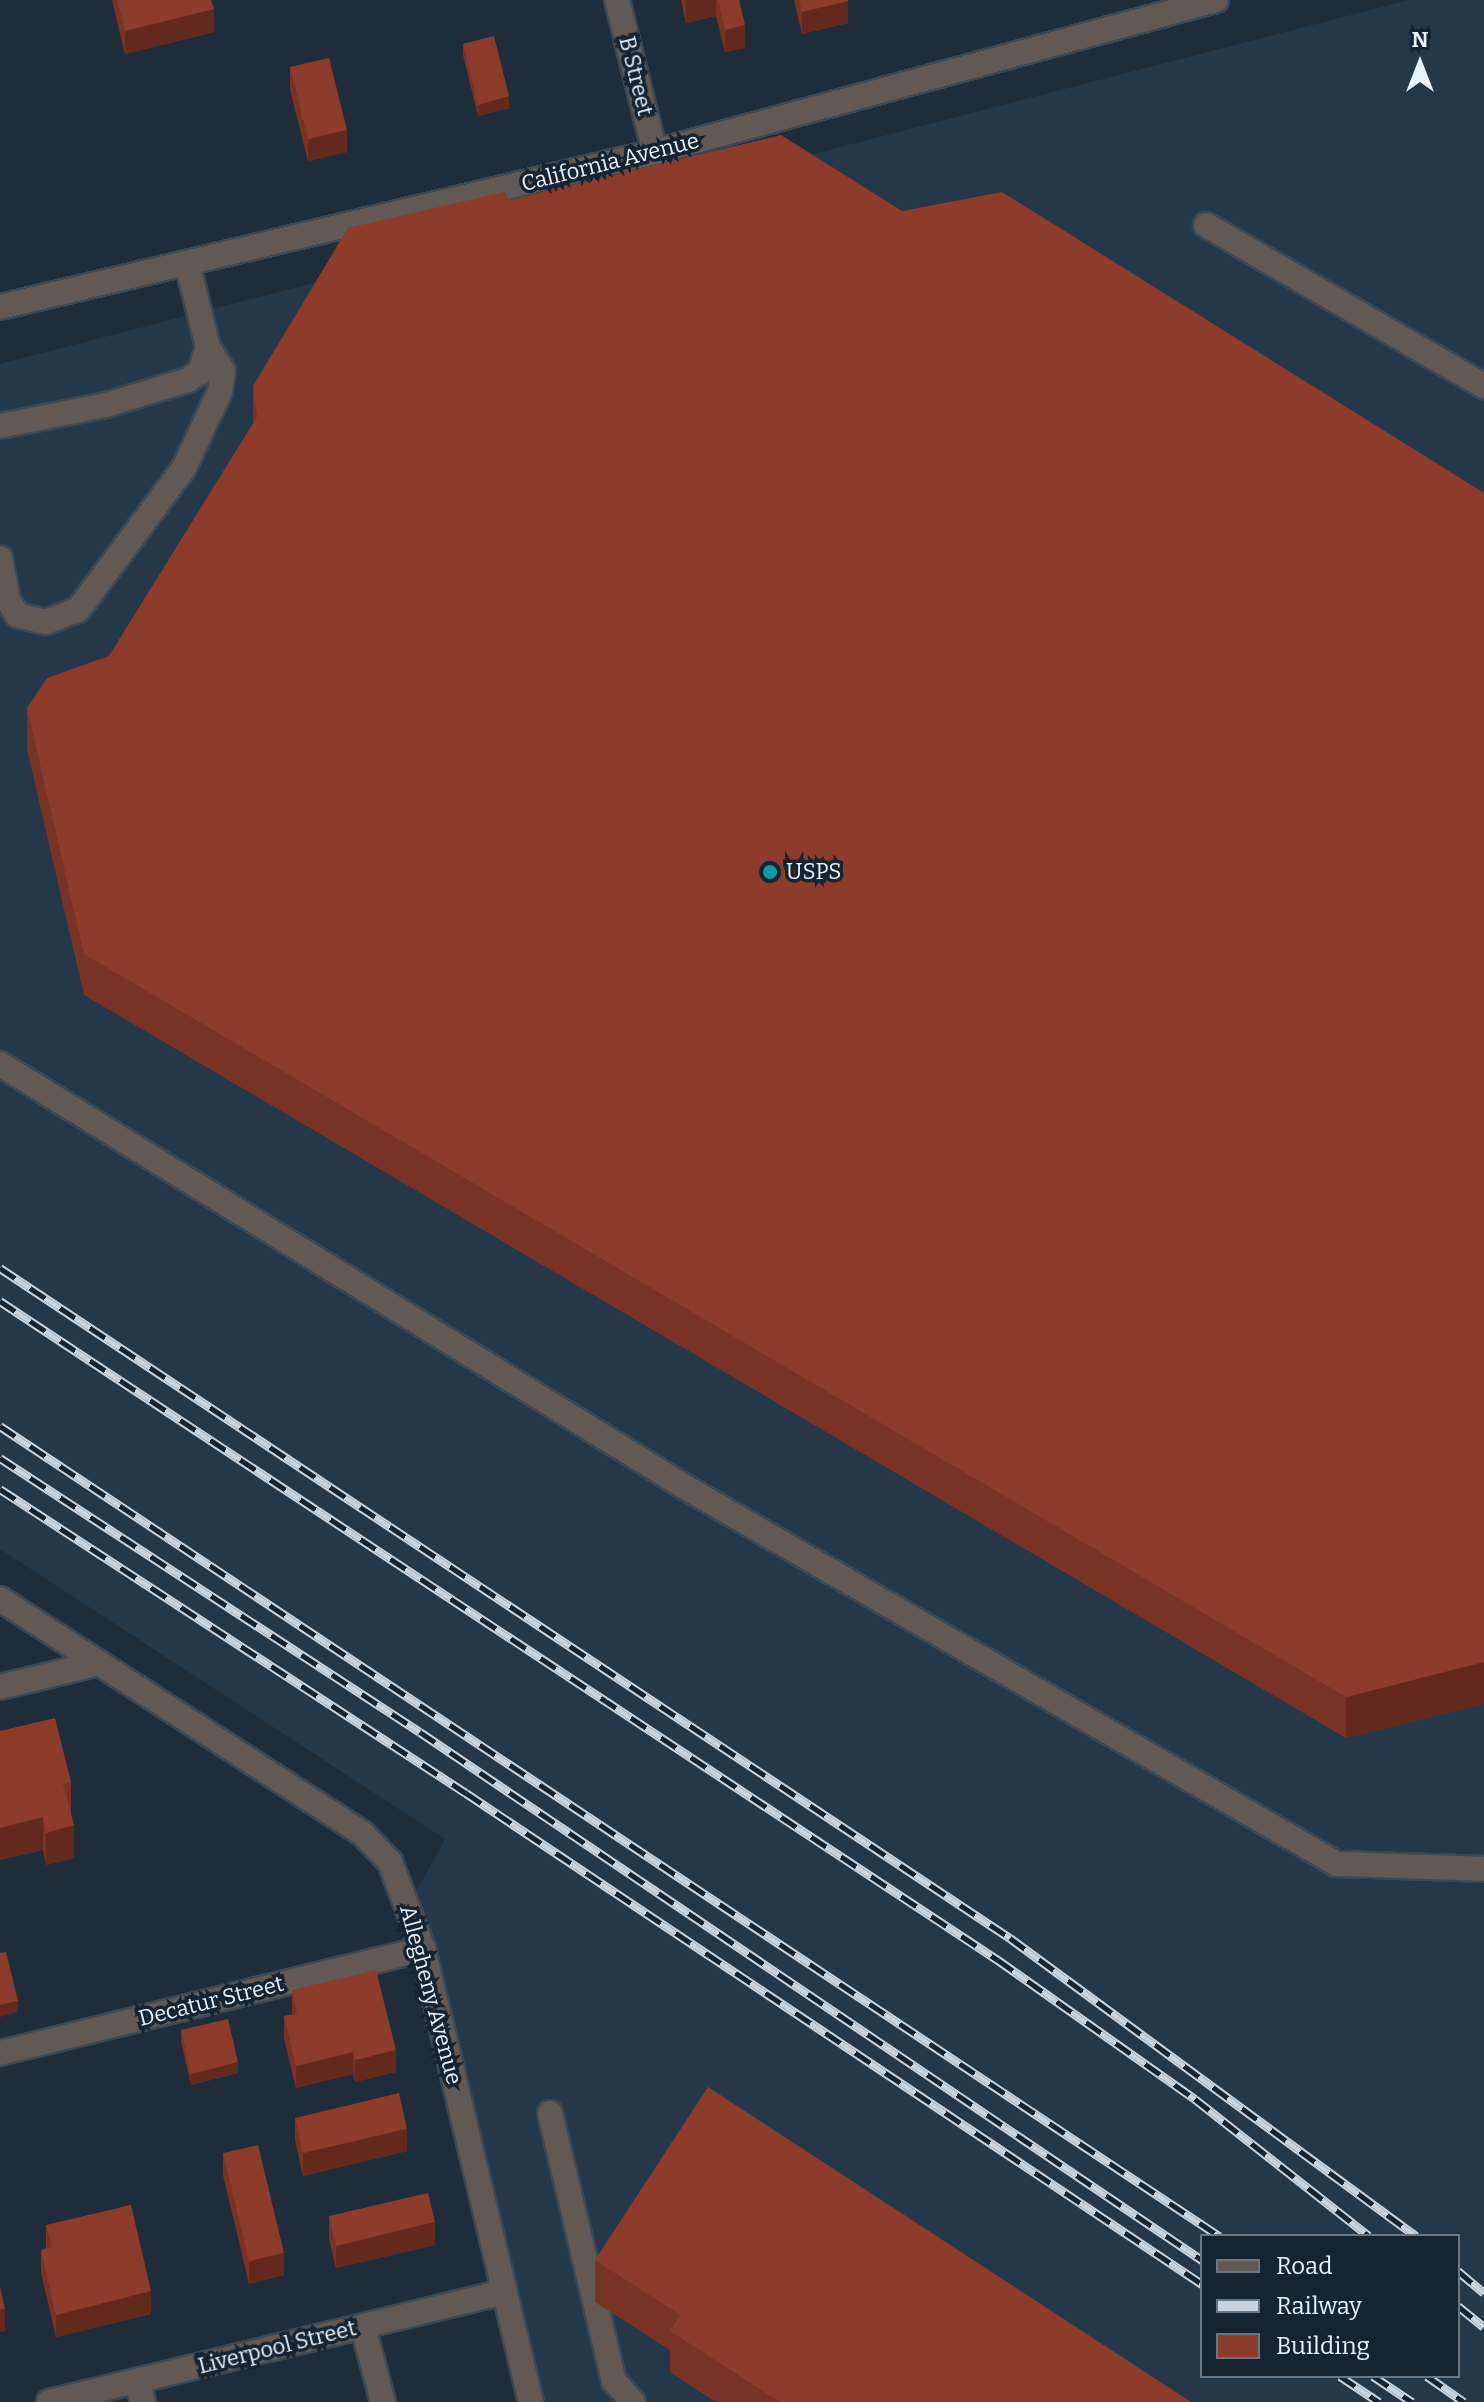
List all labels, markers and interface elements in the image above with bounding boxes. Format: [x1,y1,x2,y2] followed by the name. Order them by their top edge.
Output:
[1380,24,1460,104] north arrow
[1412,26,1428,53] text: N
[613,34,659,118] street label: B Street
[518,127,702,197] street label: California Avenue
[786,859,841,885] place label: USPS
[761,863,779,881] marker: USPS
[394,1903,468,2087] street label: Allegheny Avenue
[136,1970,286,2032] street label: Decatur Street
[1200,2234,1460,2378] legend
[1276,2252,1332,2280] text: Road
[1276,2292,1362,2320] text: Railway
[195,2315,359,2379] street label: Liverpool Street
[1276,2332,1370,2360] text: Building

